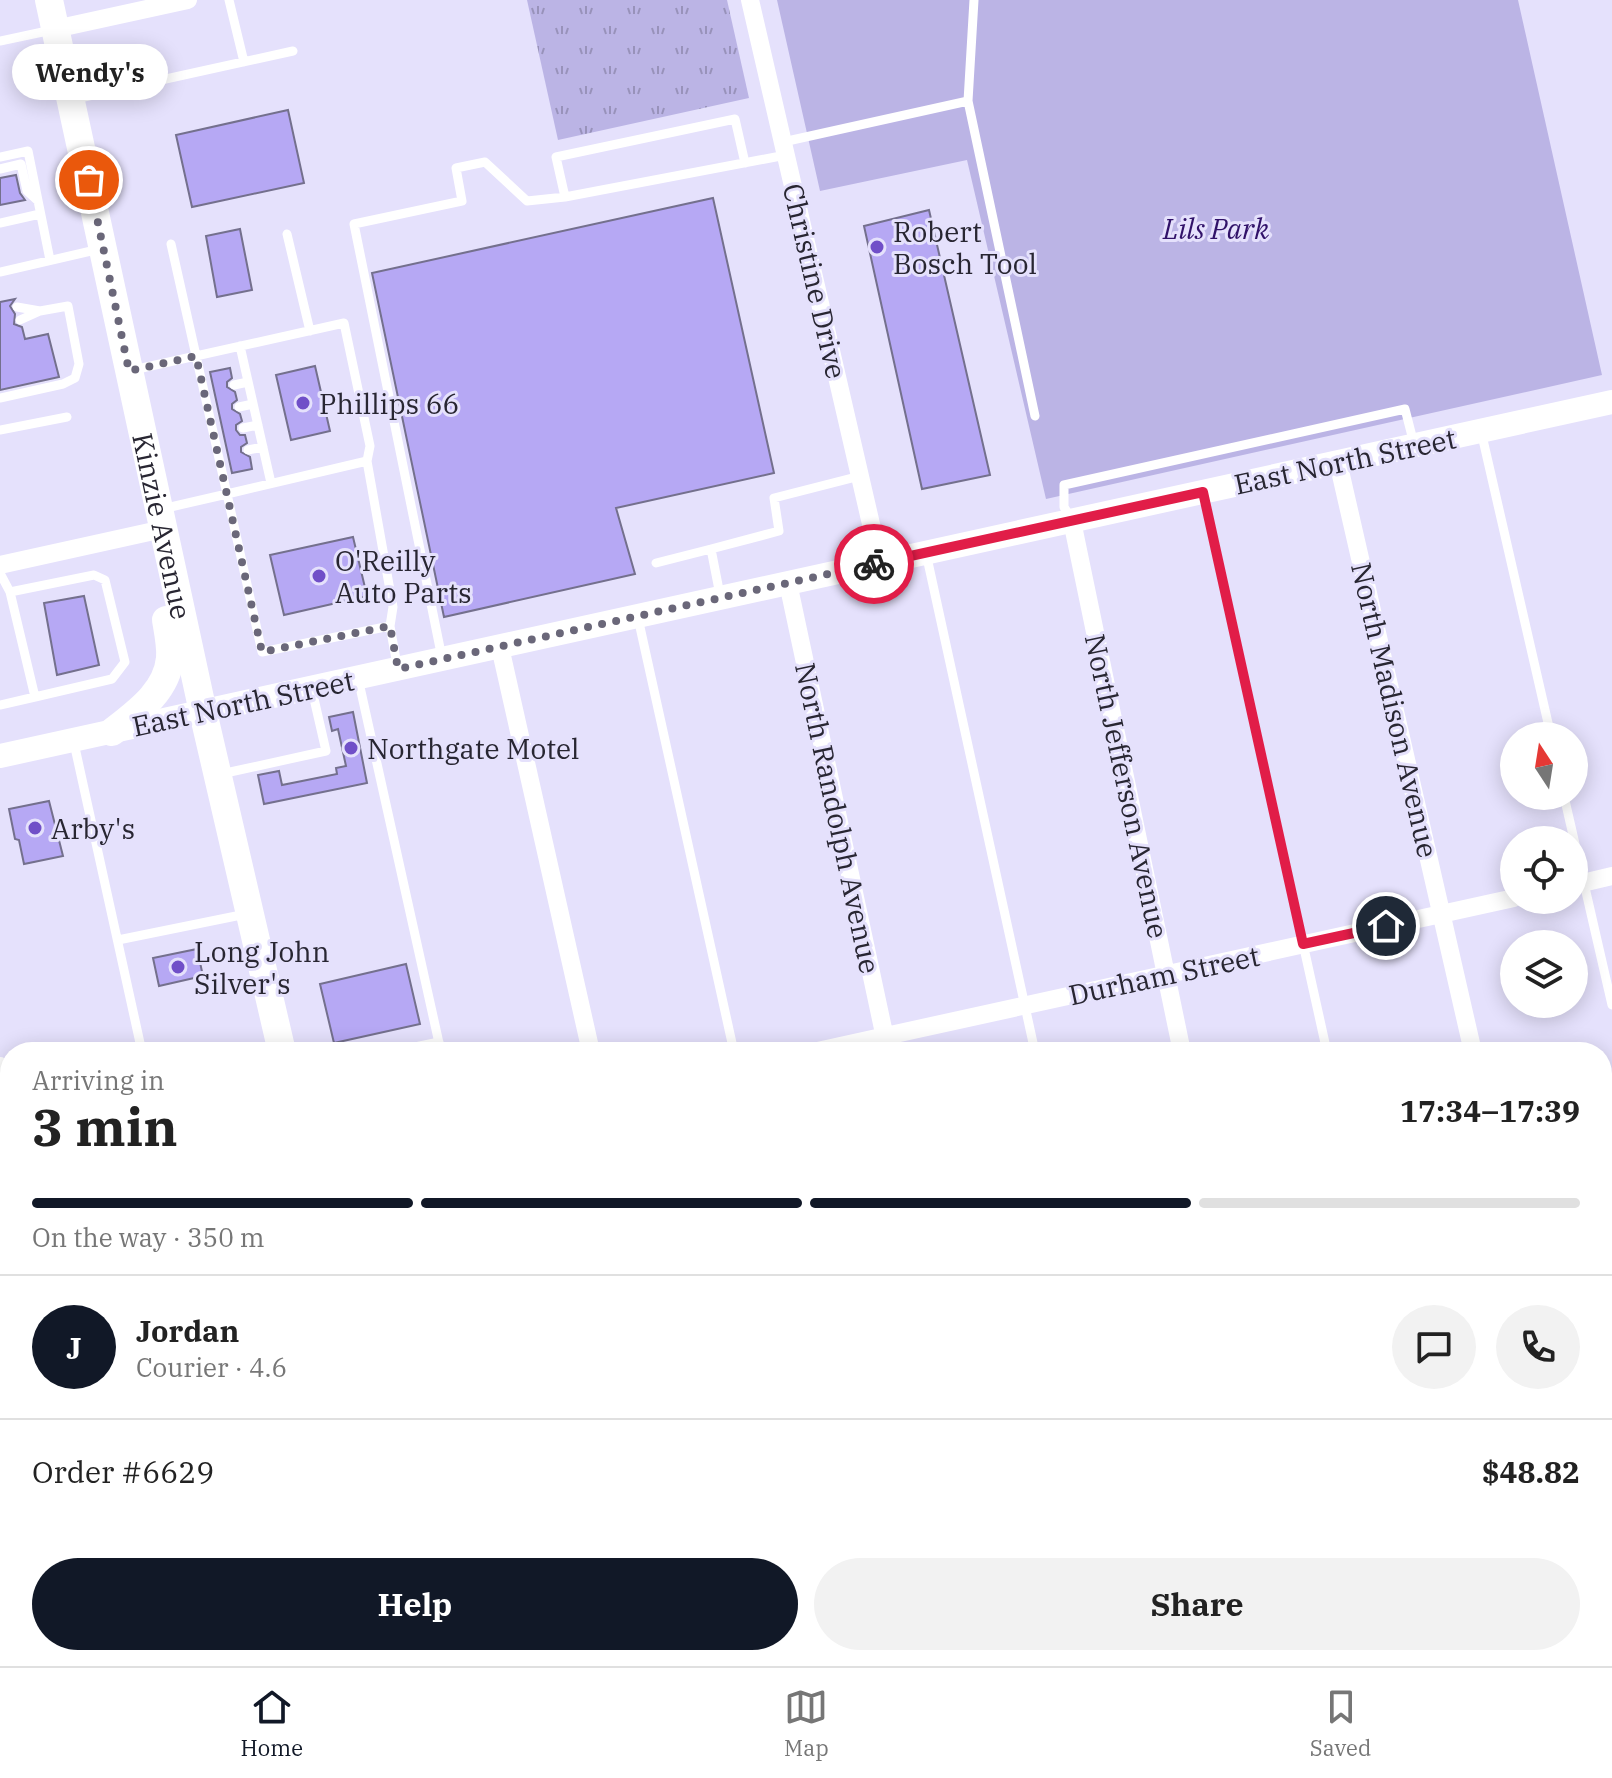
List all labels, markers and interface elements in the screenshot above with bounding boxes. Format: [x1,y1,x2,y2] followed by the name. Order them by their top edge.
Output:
[11,44,167,100] callout: Wendy's
[35,55,145,89] text: Wendy's
[55,146,123,214] pin
[67,158,111,202] icon: bag
[775,180,855,382] street label: Christine Drive
[1162,210,1269,247] park label: Lils Park
[893,213,1037,282] place label: Robert Bosch Tool
[868,238,886,256] marker: Robert Bosch Tool
[319,385,459,422] place label: Phillips 66
[294,394,312,412] marker: Phillips 66
[1231,419,1459,503] street label: East North Street
[125,429,201,622] street label: Kinzie Avenue
[834,524,914,604] courier
[335,542,472,611] place label: O'Reilly Auto Parts
[852,542,896,586] icon: bike
[1343,559,1447,861] street label: North Madison Avenue
[310,567,328,585] marker: O'Reilly Auto Parts
[1077,630,1177,942] street label: North Jefferson Avenue
[787,659,889,977] street label: North Randolph Avenue
[129,661,357,745] street label: East North Street
[1500,722,1588,810] north arrow
[1500,722,1588,1018] map controls
[367,730,580,767] place label: Northgate Motel
[342,739,360,757] marker: Northgate Motel
[51,810,135,847] place label: Arby's
[26,819,44,837] marker: Arby's
[1500,826,1588,914] button: locate
[1352,892,1420,960] pin
[1364,904,1408,948] icon: home
[1500,930,1588,1018] button: layers
[194,933,330,1002] place label: Long John Silver's
[1065,937,1263,1013] street label: Durham Street
[169,958,187,976] marker: Long John Silver's
[32,1063,165,1097] text: Arriving in
[1400,1091,1580,1130] text: 17:34–17:39
[32,1093,178,1160] text: 3 min
[32,1220,265,1254] text: On the way · 350 m
[1392,1305,1476,1389] button: chat
[1496,1305,1580,1389] button: phone
[136,1311,239,1350] text: Jordan
[66,1328,82,1367] text: J
[136,1350,287,1384] text: Courier · 4.6
[32,1452,214,1491] text: Order #6629
[1482,1452,1580,1491] text: $48.82
[32,1558,798,1650] button: Help
[814,1558,1580,1650] button: Share
[241,1685,303,1762] tab: Home
[784,1685,829,1762] tab: Map
[1310,1685,1371,1762] tab: Saved

